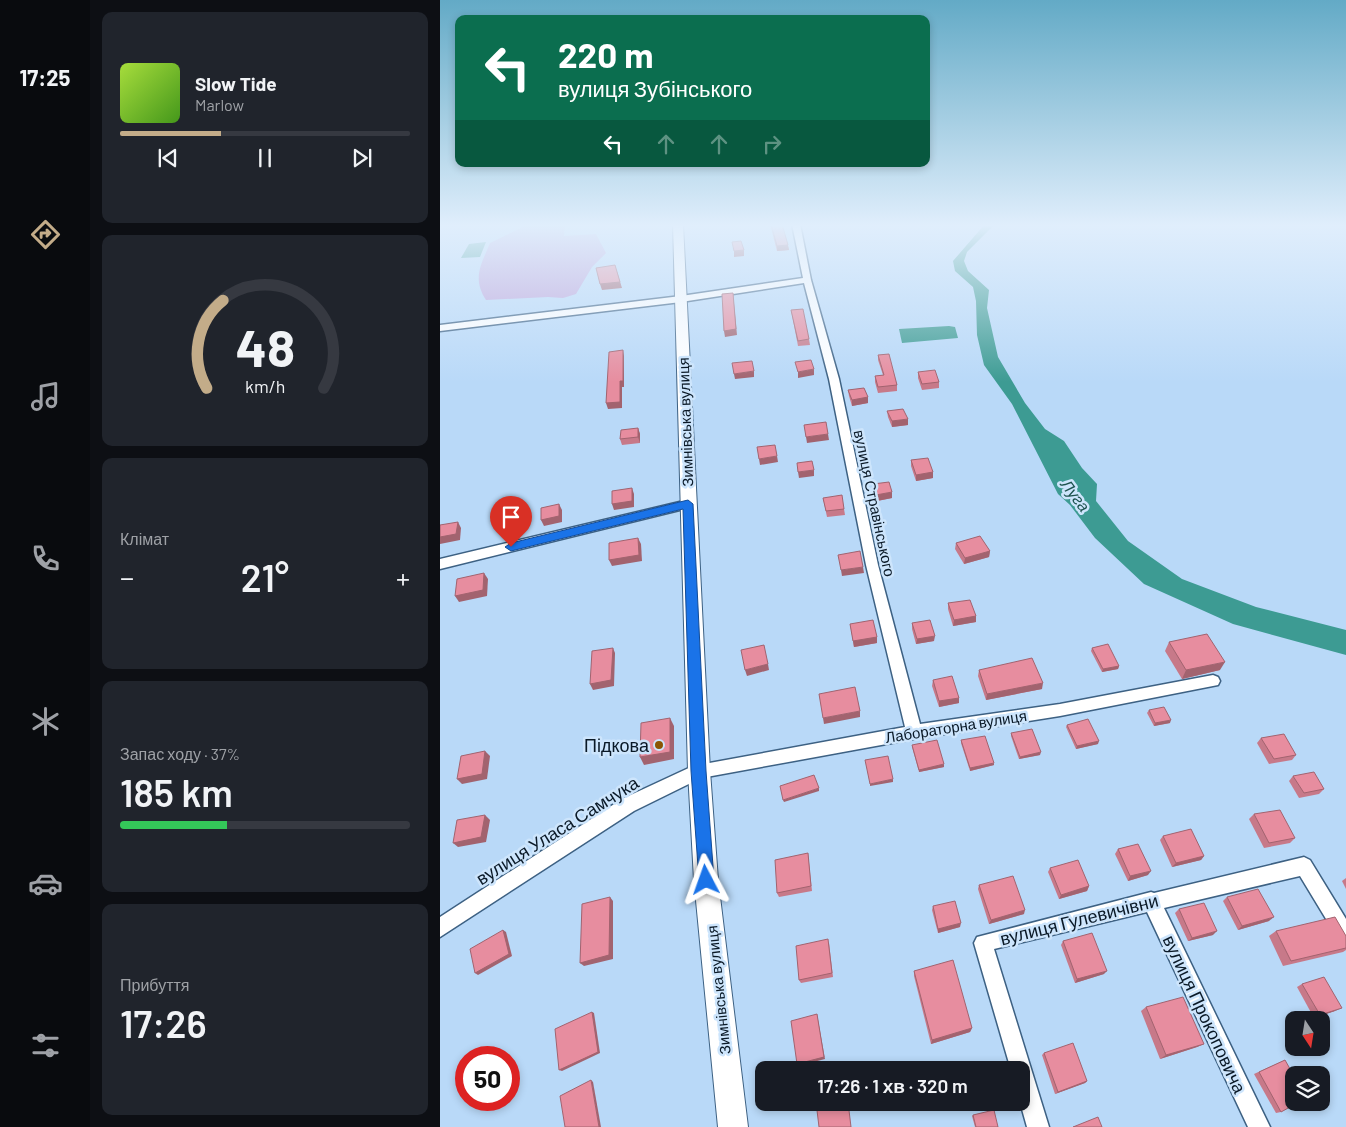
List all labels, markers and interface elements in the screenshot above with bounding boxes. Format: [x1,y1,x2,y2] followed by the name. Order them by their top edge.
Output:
[558,33,653,75] text: 220 m
[475,35,540,100] icon: left
[20,64,70,90] text: 17:25
[195,72,277,95] text: Slow Tide
[558,75,752,101] text: вулиця Зубінського
[195,95,244,114] text: Marlow
[599,130,627,158] icon: left
[652,130,680,158] icon: ahead
[705,130,733,158] icon: ahead
[758,130,786,158] icon: right
[154,144,182,172] icon: previous
[251,144,279,172] icon: pause
[348,144,376,172] icon: next
[28,217,63,252] icon: directions
[235,315,295,377] text: 48
[674,357,696,487] street label: Зимнівська вулиця
[245,375,285,397] text: km/h
[28,379,63,414] icon: music
[851,428,899,578] street label: вулиця Стравінського
[1057,474,1094,515] water label: Луга
[490,496,532,547] pin
[497,503,525,531] icon: arrive
[120,529,169,548] text: Клімат
[28,541,63,576] icon: phone
[241,554,289,600] text: 21°
[120,560,134,594] text: −
[396,560,410,594] text: +
[28,704,63,739] icon: climate
[884,706,1028,746] street label: Лабораторна вулиця
[584,734,650,756] place label: Підкова
[653,739,665,751] marker: Підкова
[120,744,240,763] text: Запас ходу · 37%
[120,769,233,815] text: 185 km
[472,770,643,889] street label: вулиця Уласа Самчука
[679,853,731,905] position arrow
[28,866,63,901] icon: car
[998,889,1160,949] street label: вулиця Гулевичівни
[702,925,734,1055] street label: Зимнівська вулиця
[1159,932,1252,1097] street label: вулиця Прокоповича
[120,975,189,994] text: Прибуття
[120,1000,207,1046] text: 17:26
[1285,1011,1330,1056] north arrow
[1285,1011,1330,1111] map controls
[28,1028,63,1063] icon: filters
[455,1046,520,1111] speed limit sign: 50
[1285,1066,1330,1111] button: layers
[817,1074,968,1097] text: 17:26 · 1 хв · 320 m

